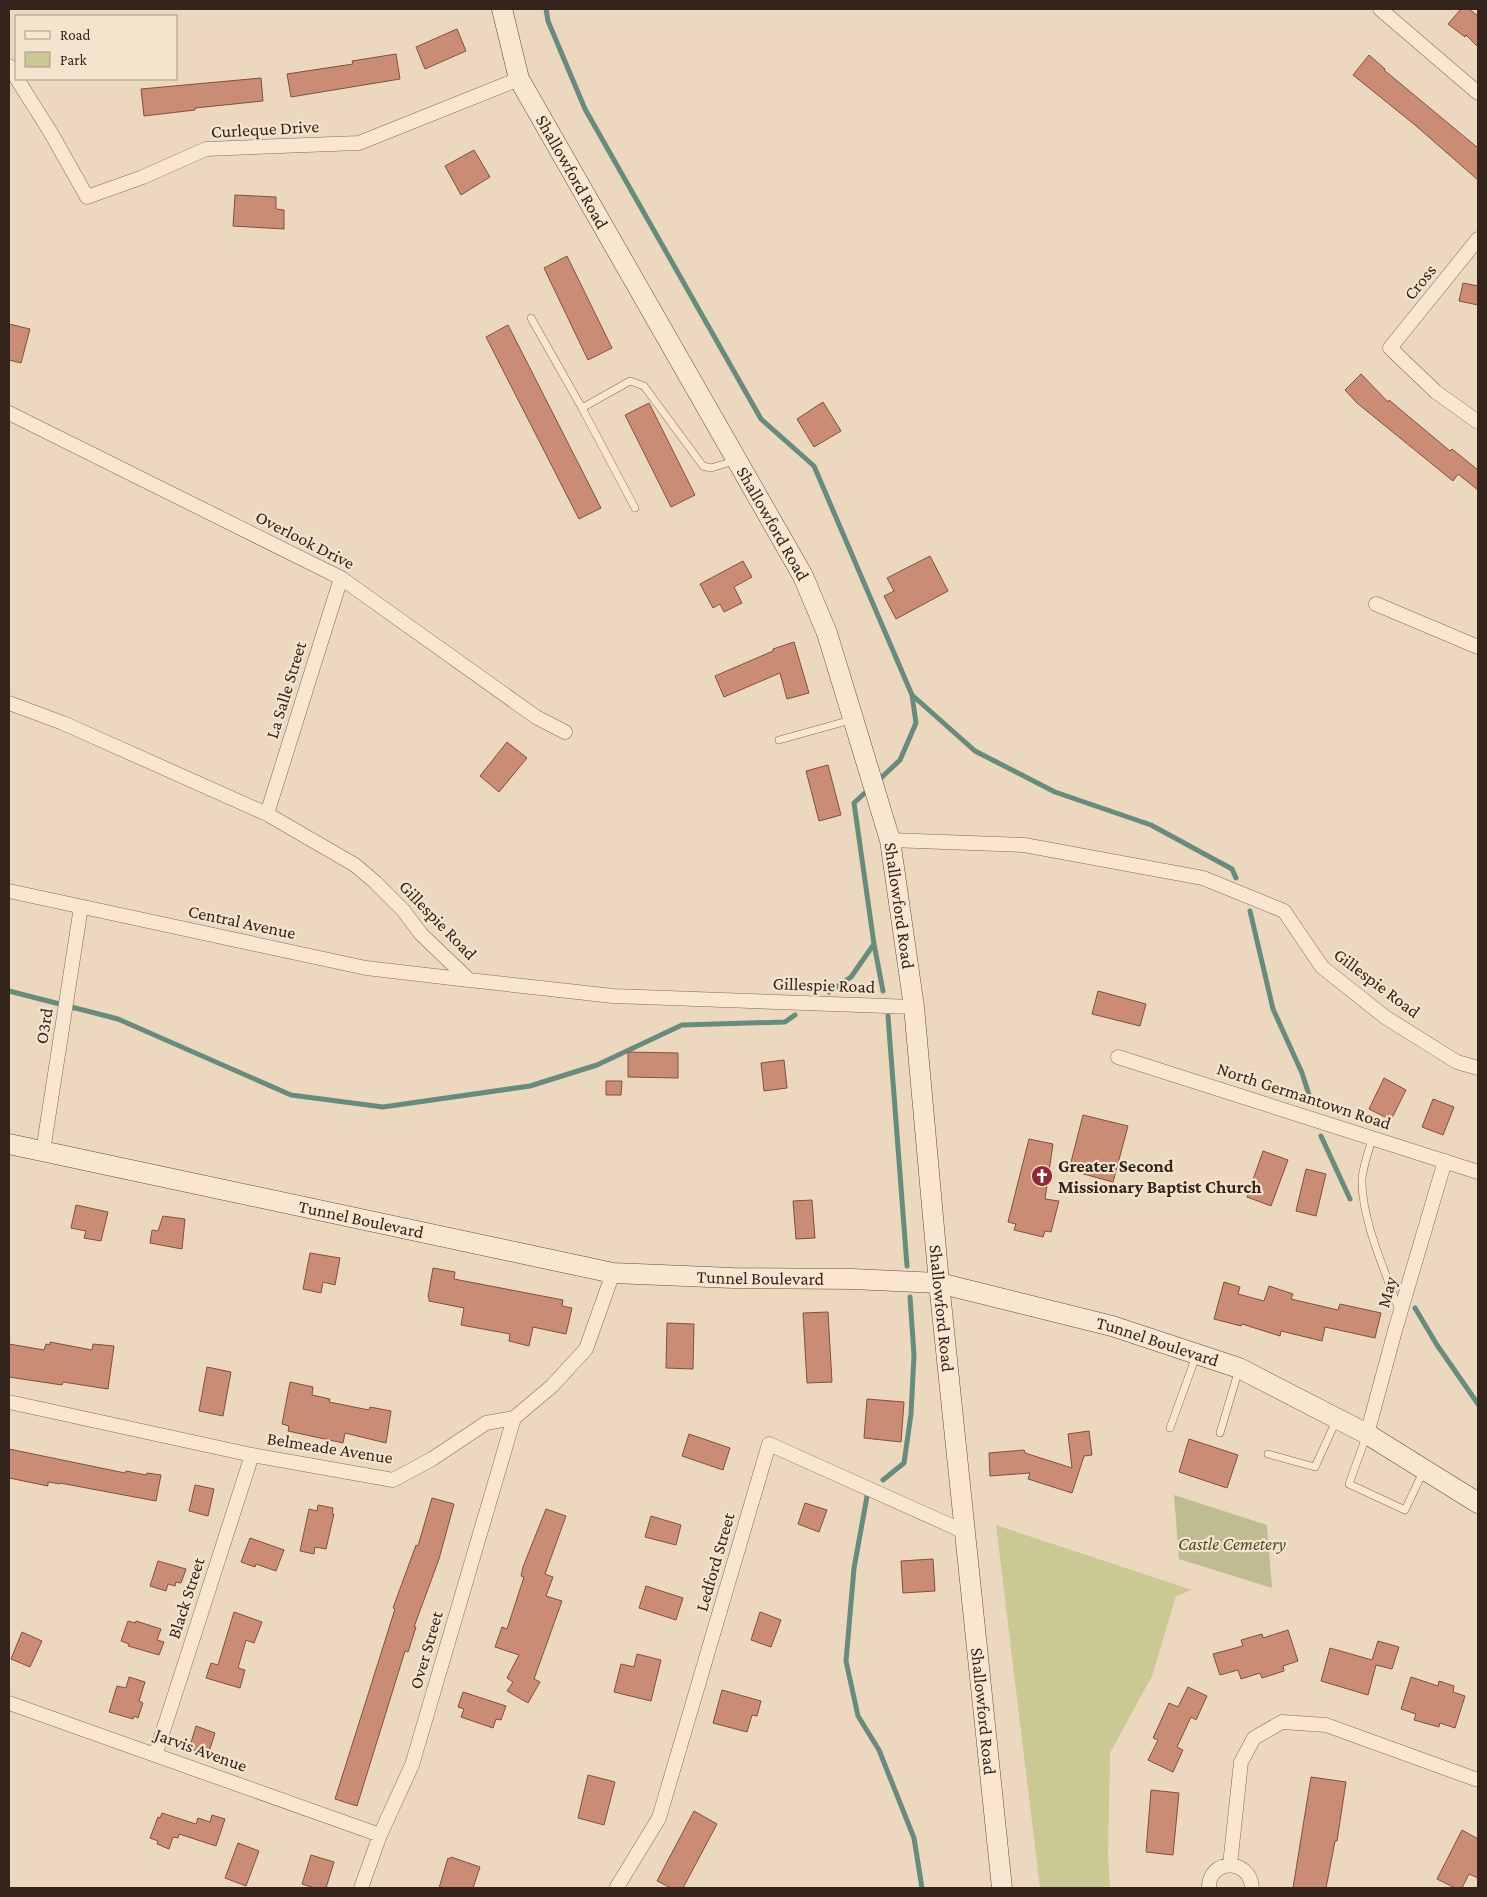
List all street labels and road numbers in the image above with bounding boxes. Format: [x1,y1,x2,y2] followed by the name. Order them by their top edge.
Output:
[532,111,613,233] street label: Shallowford Road
[210,116,320,142] street label: Curleque Drive
[1400,260,1440,304] street label: Cross
[733,463,814,584] street label: Shallowford Road
[252,507,358,573] street label: Overlook Drive
[262,638,311,741] street label: La Salle Street
[880,841,918,971] street label: Shallowford Road
[395,876,481,964] street label: Gillespie Road
[186,901,298,943] street label: Central Avenue
[1330,944,1424,1022] street label: Gillespie Road
[772,973,876,997] street label: Gillespie Road
[31,1006,57,1045] street label: O3rd
[1214,1058,1394,1134] street label: North Germantown Road
[297,1196,426,1242] street label: Tunnel Boulevard
[926,1244,958,1373] street label: Shallowford Road
[696,1266,825,1289] street label: Tunnel Boulevard
[1373,1273,1401,1310] street label: May
[1094,1312,1222,1371] street label: Tunnel Boulevard
[266,1428,394,1468] street label: Belmeade Avenue
[691,1509,739,1614] street label: Ledford Street
[163,1554,209,1641] street label: Black Street
[405,1608,447,1691] street label: Over Street
[967,1647,1000,1776] street label: Shallowford Road
[150,1723,250,1776] street label: Jarvis Avenue

